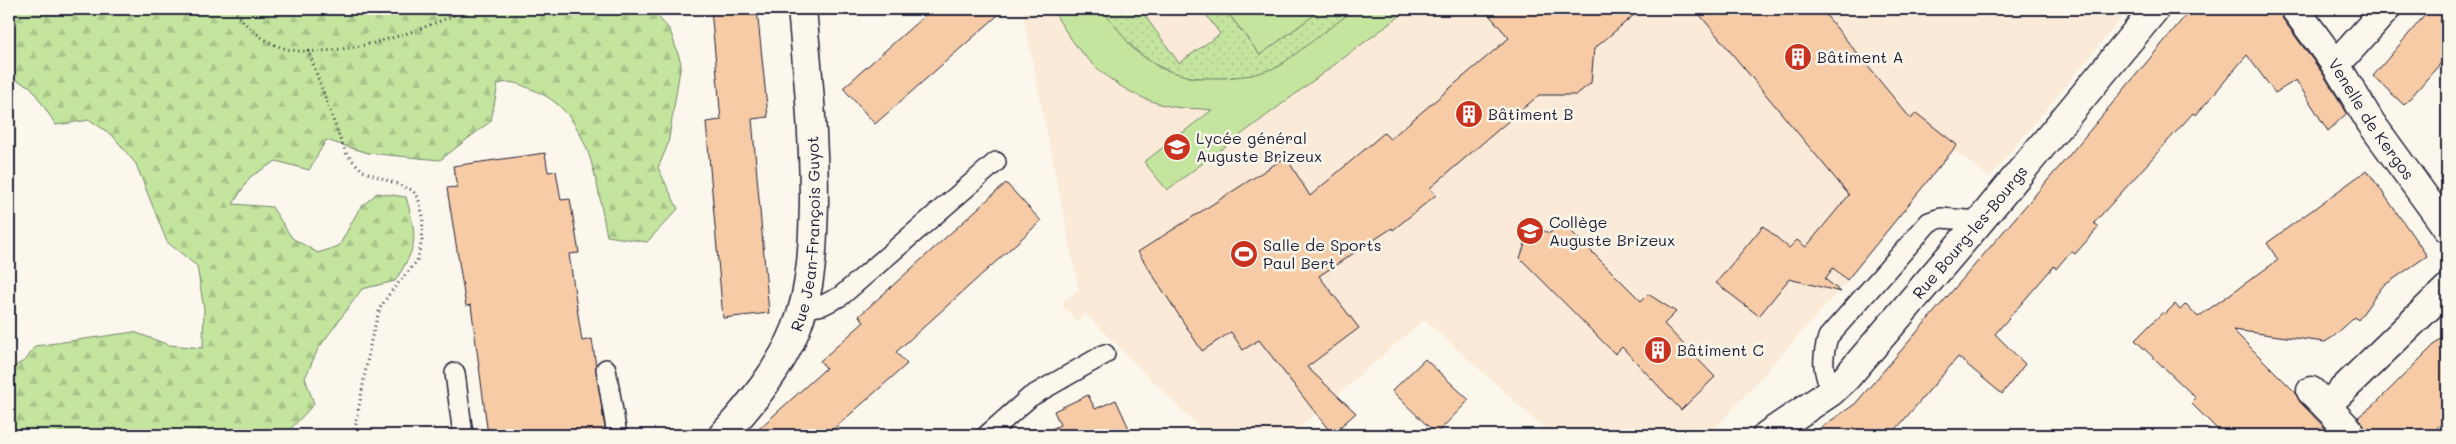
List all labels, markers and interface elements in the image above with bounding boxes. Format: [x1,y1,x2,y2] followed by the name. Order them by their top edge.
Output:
[1783,42,1813,72] building icon: Bâtiment A
[1817,46,1904,67] place label: Bâtiment A
[2324,54,2420,184] street label: Venelle de Kergos
[1454,99,1484,129] building icon: Bâtiment B
[1488,103,1574,124] place label: Bâtiment B
[1196,127,1322,166] place label: Lycée général Auguste Brizeux
[1162,132,1192,162] school or university icon: Lycée général Auguste Brizeux
[785,136,824,334] street label: Rue Jean-François Guyot
[1907,161,2032,303] street label: Rue Bourg-les-Bourgs
[1549,211,1675,250] place label: Collège Auguste Brizeux
[1515,216,1545,246] school or university icon: Collège Auguste Brizeux
[1263,234,1381,273] place label: Salle de Sports Paul Bert
[1229,239,1259,269] sports icon: Salle de Sports Paul Bert
[1643,335,1673,365] building icon: Bâtiment C
[1677,339,1764,360] place label: Bâtiment C

